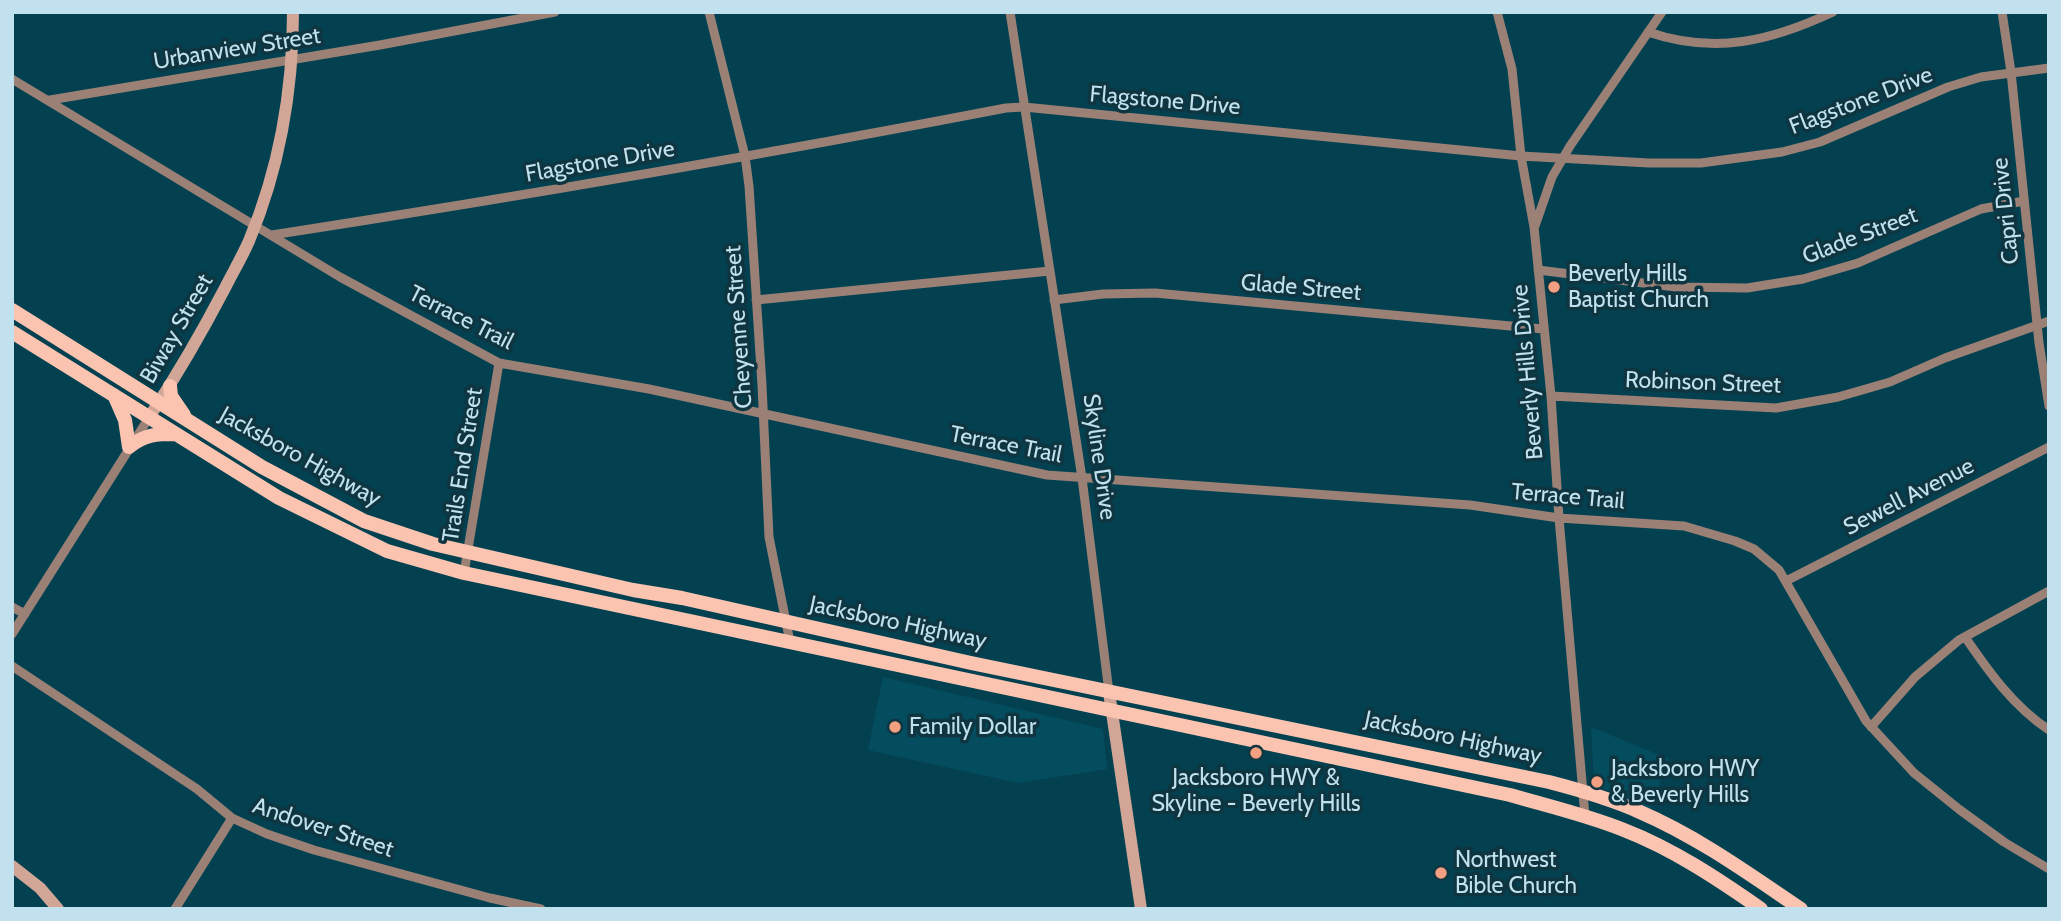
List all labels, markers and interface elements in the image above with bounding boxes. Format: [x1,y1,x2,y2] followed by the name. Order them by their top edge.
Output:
[151,22,323,76] street label: Urbanview Street
[1785,61,1937,141] street label: Flagstone Drive
[1088,81,1242,121] street label: Flagstone Drive
[523,135,677,189] street label: Flagstone Drive
[1987,156,2025,266] street label: Capri Drive
[1799,202,1921,270] street label: Glade Street
[720,245,758,409] street label: Cheyenne Street
[1568,260,1709,314] place label: Beverly Hills Baptist Church
[135,269,219,389] street label: Biway Street
[1240,269,1362,307] street label: Glade Street
[1546,279,1562,295] marker: Beverly Hills Baptist Church
[404,280,518,356] street label: Terrace Trail
[1507,283,1549,461] street label: Beverly Hills Drive
[1625,366,1781,400] street label: Robinson Street
[437,386,489,544] street label: Trails End Street
[1077,392,1121,522] street label: Skyline Drive
[214,401,386,513] street label: Jacksboro Highway
[948,421,1064,469] street label: Terrace Trail
[1839,452,1979,542] street label: Sewell Avenue
[1510,478,1626,516] street label: Terrace Trail
[807,591,989,655] street label: Jacksboro Highway
[1362,706,1544,770] street label: Jacksboro Highway
[909,713,1036,741] place label: Family Dollar
[887,719,903,735] marker: Family Dollar
[1248,745,1264,761] marker: Jacksboro HWY & Skyline - Beverly Hills
[1611,755,1759,809] place label: Jacksboro HWY & Beverly Hills
[1151,764,1361,818] place label: Jacksboro HWY & Skyline - Beverly Hills
[1589,774,1605,790] marker: Jacksboro HWY & Beverly Hills
[249,792,397,864] street label: Andover Street
[1455,846,1577,900] place label: Northwest Bible Church
[1433,865,1449,881] marker: Northwest Bible Church

